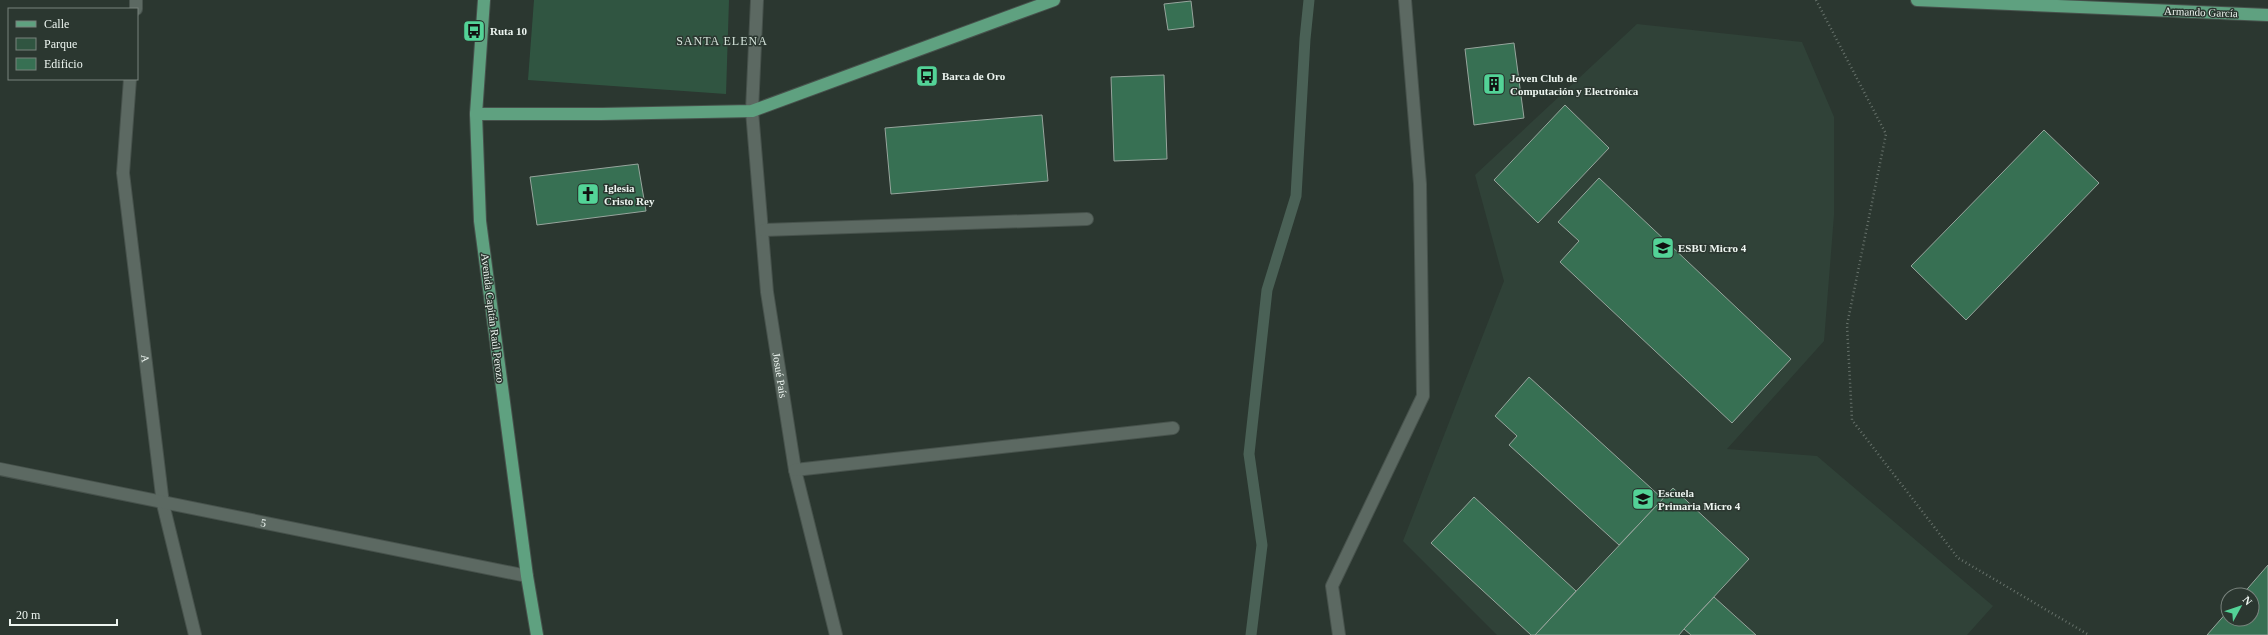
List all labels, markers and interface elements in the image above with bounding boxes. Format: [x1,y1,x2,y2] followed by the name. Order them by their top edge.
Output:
[2164,5,2238,19] street label: Armando García
[8,8,138,80] legend
[44,17,69,31] text: Calle
[461,18,487,44] bus stop icon: Ruta 10
[490,25,527,37] place label: Ruta 10
[676,34,768,48] district label: SANTA ELENA
[44,37,77,51] text: Parque
[44,57,83,71] text: Edificio
[914,63,940,89] bus stop icon: Barca de Oro
[942,70,1006,82] place label: Barca de Oro
[1481,71,1507,97] building icon: Joven Club de Computación y Electrónica
[1510,72,1639,97] place label: Joven Club de Computación y Electrónica
[575,181,601,207] church icon: Iglesia Cristo Rey
[604,182,655,207] place label: Iglesia Cristo Rey
[1650,235,1676,261] school or university icon: ESBU Micro 4
[1678,242,1747,254] place label: ESBU Micro 4
[479,253,507,384] street label: Avenida Capitán Raúl Perozo
[771,352,790,399] street label: Josué País
[139,354,152,363] street label: A
[1630,486,1656,512] school or university icon: Escuela Primaria Micro 4
[1658,487,1741,512] place label: Escuela Primaria Micro 4
[260,516,268,529] street label: 5
[2220,587,2260,627] north arrow
[2241,594,2255,608] text: N
[10,601,117,627] scale bar
[16,608,41,622] text: 20 m

